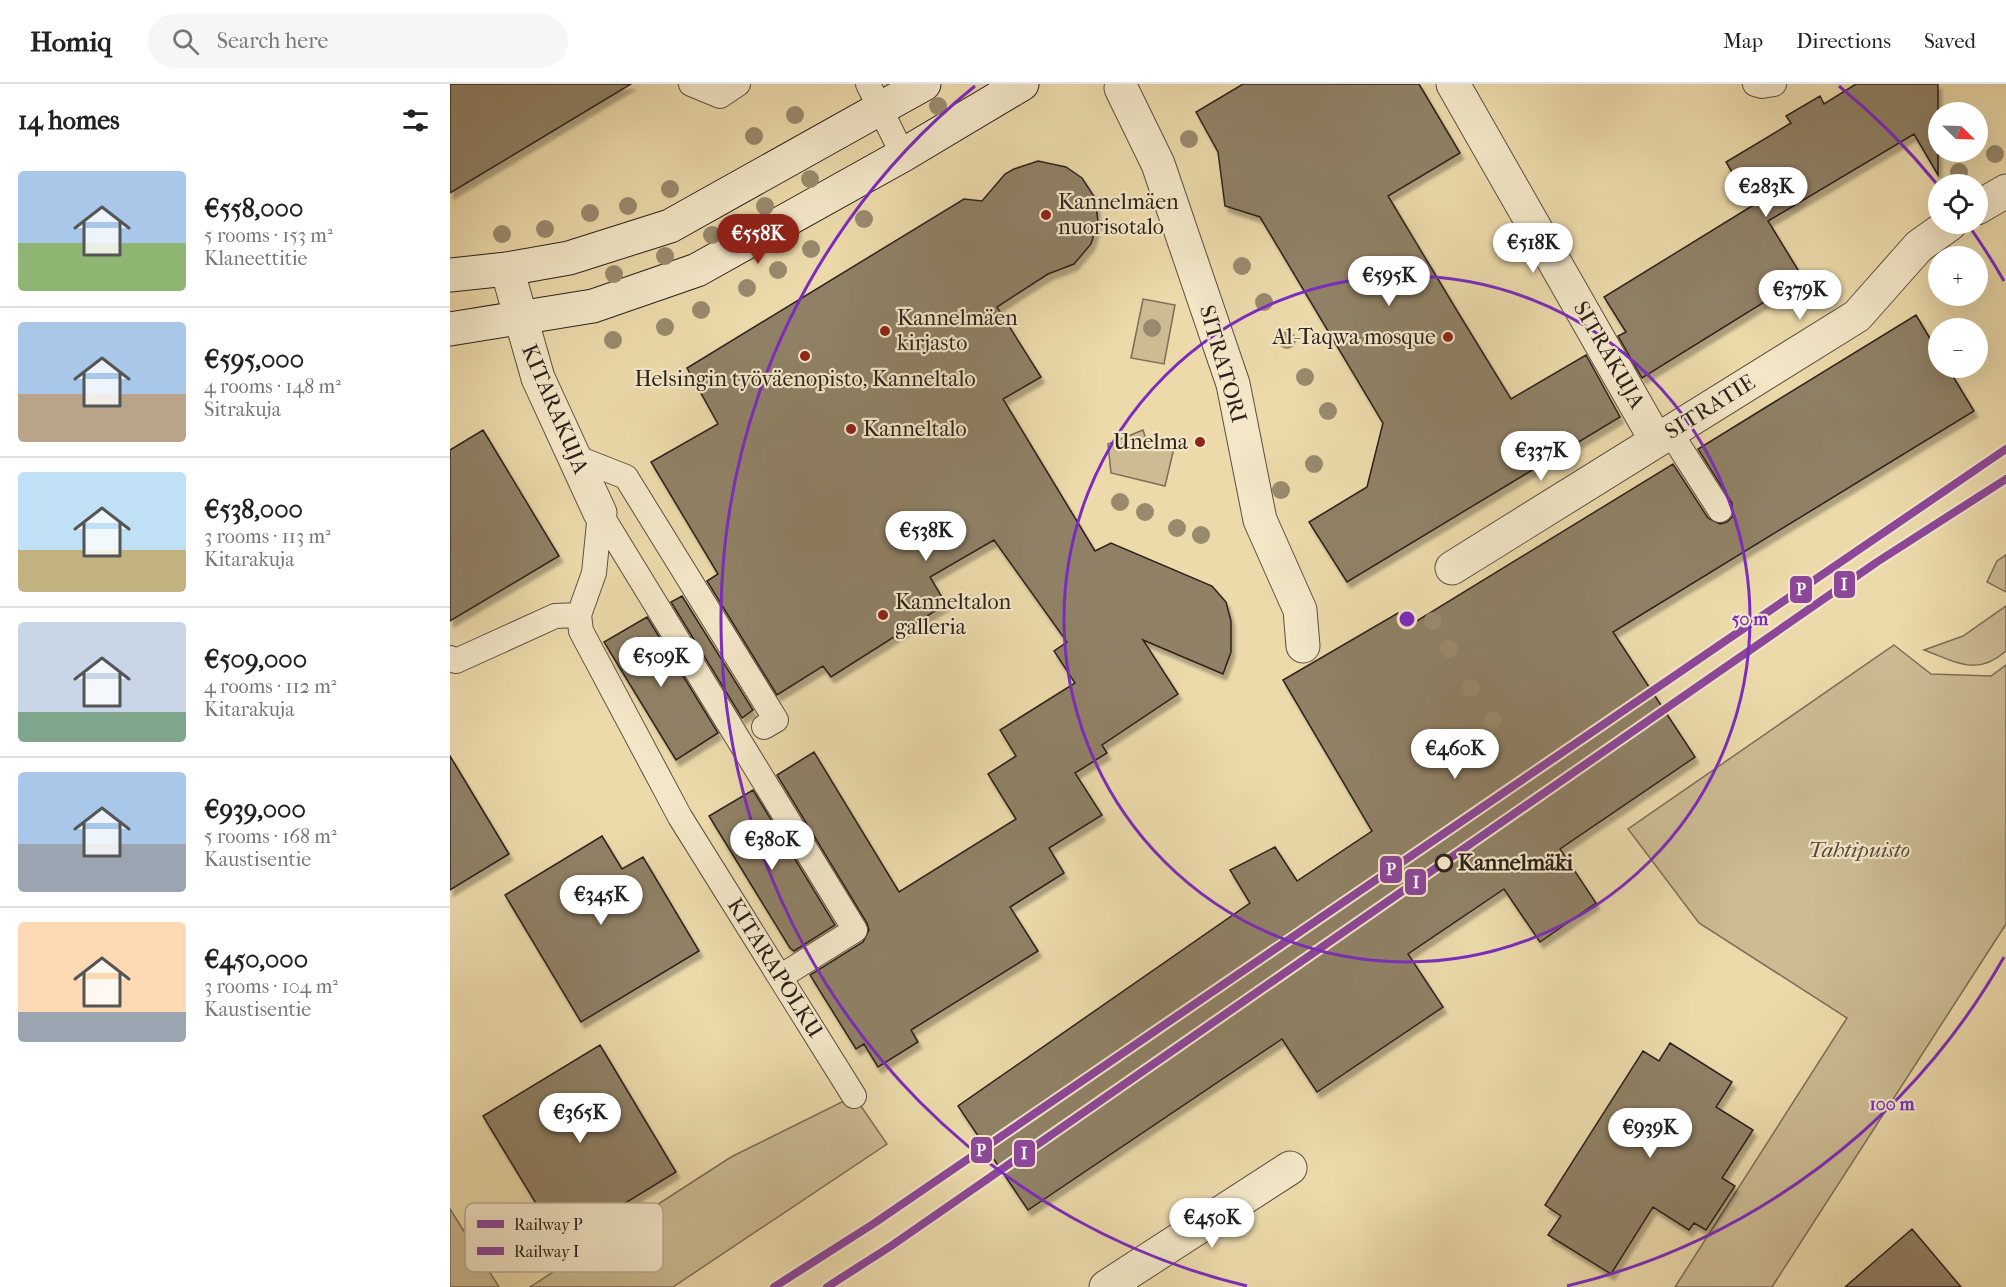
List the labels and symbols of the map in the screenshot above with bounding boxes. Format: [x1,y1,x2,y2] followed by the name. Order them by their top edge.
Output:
[1928,102,1988,162] north arrow
[1724,167,1808,218] pin: €283K
[1058,189,1179,240] place label: Kannelmäen nuorisotalo
[1039,208,1053,222] marker: Kannelmäen nuorisotalo
[716,214,800,265] pin: €558K
[1491,223,1575,274] pin: €518K
[1347,256,1431,307] pin: €595K
[1758,270,1842,321] pin: €379K
[1568,297,1651,414] street label: SITRAKUJA
[1194,302,1252,426] street label: SITRATORI
[897,305,1018,356] place label: Kannelmäen kirjasto
[878,324,892,338] marker: Kannelmäen kirjasto
[1271,324,1436,350] place label: Al-Taqwa mosque
[1441,330,1455,344] marker: Al-Taqwa mosque
[516,340,594,478] street label: KITARAKUJA
[798,349,812,363] marker: Helsingin työväenopisto, Kanneltalo
[634,366,976,392] place label: Helsingin työväenopisto, Kanneltalo
[1660,369,1760,445] street label: SITRATIE
[863,416,967,442] place label: Kanneltalo
[844,422,858,436] marker: Kanneltalo
[1113,429,1189,455] place label: Unelma
[1499,431,1583,482] pin: €337K
[1193,435,1207,449] marker: Unelma
[884,511,968,562] pin: €538K
[1833,570,1856,599] line badge: I
[1789,575,1813,604] line badge: P
[1841,575,1848,594] text: I
[1796,580,1806,599] text: P
[895,589,1012,640] place label: Kanneltalon galleria
[876,608,890,622] marker: Kanneltalon galleria
[1397,609,1417,629] centre of rings
[1732,609,1769,630] text: 50 m
[619,637,703,688] pin: €509K
[1413,729,1497,780] pin: €460K
[730,820,814,871] pin: €380K
[1808,837,1910,863] park label: Tahtipuisto
[1458,850,1574,876] place label: Kannelmäki
[1435,854,1453,872] marker: Kannelmäki
[1379,855,1403,884] line badge: P
[1386,860,1396,879] text: P
[1404,868,1427,896] line badge: I
[1413,873,1420,892] text: I
[559,875,643,926] pin: €345K
[722,893,828,1043] street label: KITARAPOLKU
[538,1093,622,1144] pin: €365K
[1869,1094,1916,1115] text: 100 m
[1608,1108,1692,1159] pin: €939K
[970,1136,993,1164] line badge: P
[1013,1139,1036,1168] line badge: I
[976,1141,986,1160] text: P
[1021,1144,1028,1163] text: I
[1170,1198,1254,1249] pin: €450K
[465,1203,663,1272] legend
[514,1215,583,1234] text: Railway P
[514,1242,579,1261] text: Railway I

